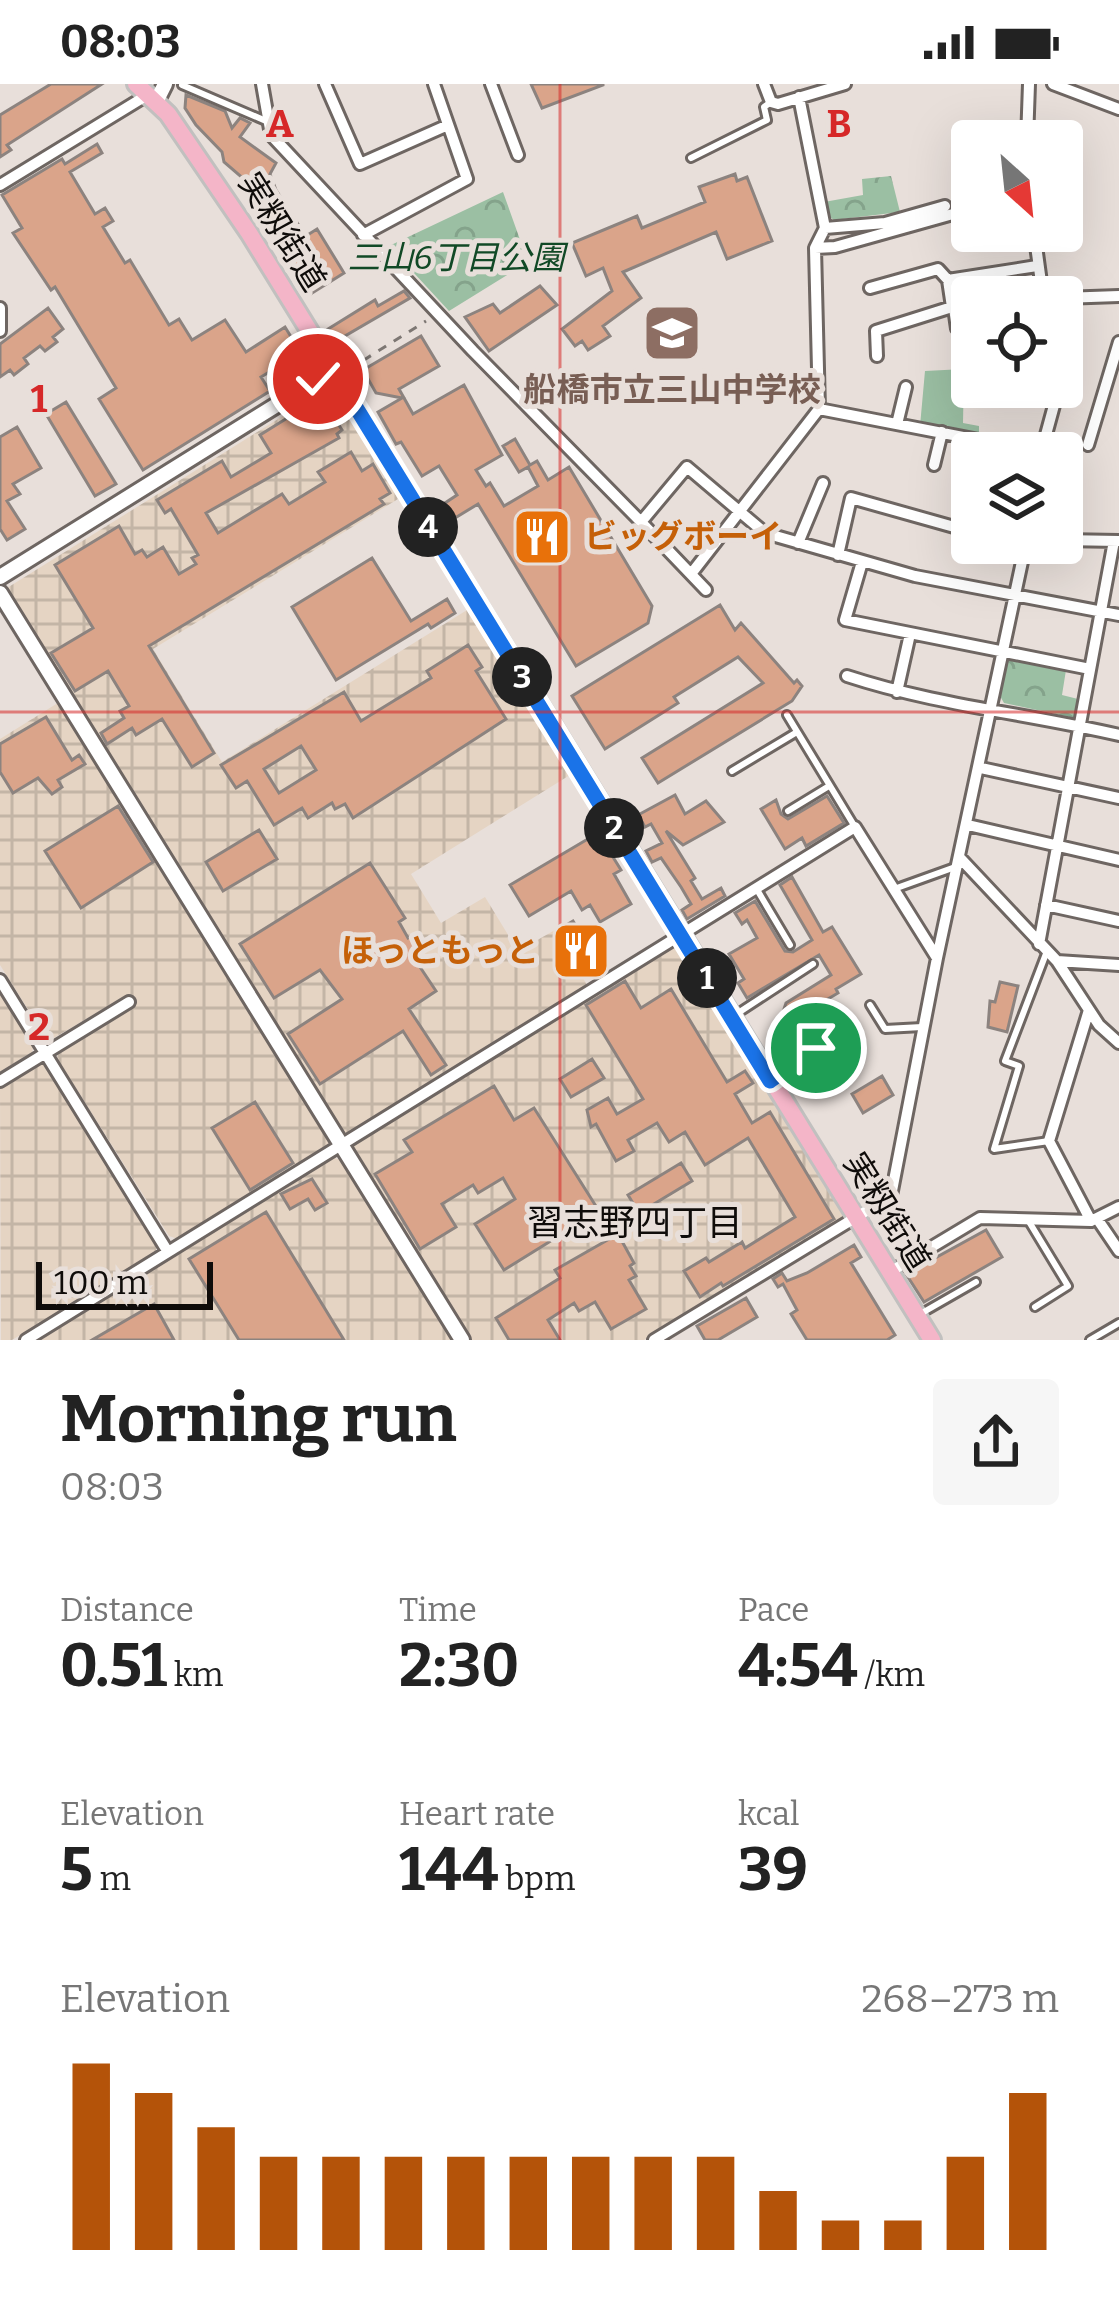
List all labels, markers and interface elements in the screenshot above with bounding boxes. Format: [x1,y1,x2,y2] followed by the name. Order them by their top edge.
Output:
[60,15,181,69] text: 08:03
[266,101,294,147] text: A
[826,101,852,147] text: B
[951,120,1083,252] north arrow
[951,120,1083,564] map controls
[230,165,334,299] street label: 実籾街道
[347,238,569,278] park label: 三山6丁目公園
[951,276,1083,408] button: locate
[641,302,703,364] school or university icon: 船橋市立三山中学校
[267,328,369,430] pin
[285,346,351,412] icon: check
[524,370,821,410] place label: 船橋市立三山中学校
[31,376,48,422] text: 1
[951,432,1083,564] button: layers
[398,497,458,557] pin: 4
[511,506,573,568] restaurant icon: ビッグボーイ
[418,507,438,547] text: 4
[584,517,782,557] place label: ビッグボーイ
[492,647,552,707] pin: 3
[512,657,532,697] text: 3
[584,798,644,858] pin: 2
[605,808,623,848] text: 2
[550,920,612,982] restaurant icon: ほっともっと
[341,931,539,971] place label: ほっともっと
[677,948,737,1008] pin: 1
[700,958,714,998] text: 1
[765,997,867,1099] pin
[28,1004,50,1050] text: 2
[783,1015,849,1081] icon: arrive
[835,1145,939,1279] street label: 実籾街道
[527,1201,743,1245] district label: 習志野四丁目
[36,1256,213,1309] scale bar
[54,1263,148,1303] text: 100 m
[60,1379,457,1458] text: Morning run
[933,1379,1059,1505] button: share
[60,1464,164,1510] text: 08:03
[60,1590,194,1630] text: Distance
[399,1590,477,1630] text: Time
[738,1590,809,1630] text: Pace
[60,1630,167,1702] text: 0.51
[399,1630,519,1702] text: 2:30
[738,1630,858,1702] text: 4:54
[167,1655,223,1695] text: km
[858,1655,925,1695] text: /km
[60,1794,204,1834] text: Elevation
[399,1794,555,1834] text: Heart rate
[738,1794,799,1834] text: kcal
[60,1834,93,1906] text: 5
[399,1834,499,1906] text: 144
[738,1834,808,1906] text: 39
[93,1859,131,1899] text: m
[499,1859,575,1899] text: bpm
[60,1976,230,2022] text: Elevation
[861,1976,1059,2022] text: 268–273 m

